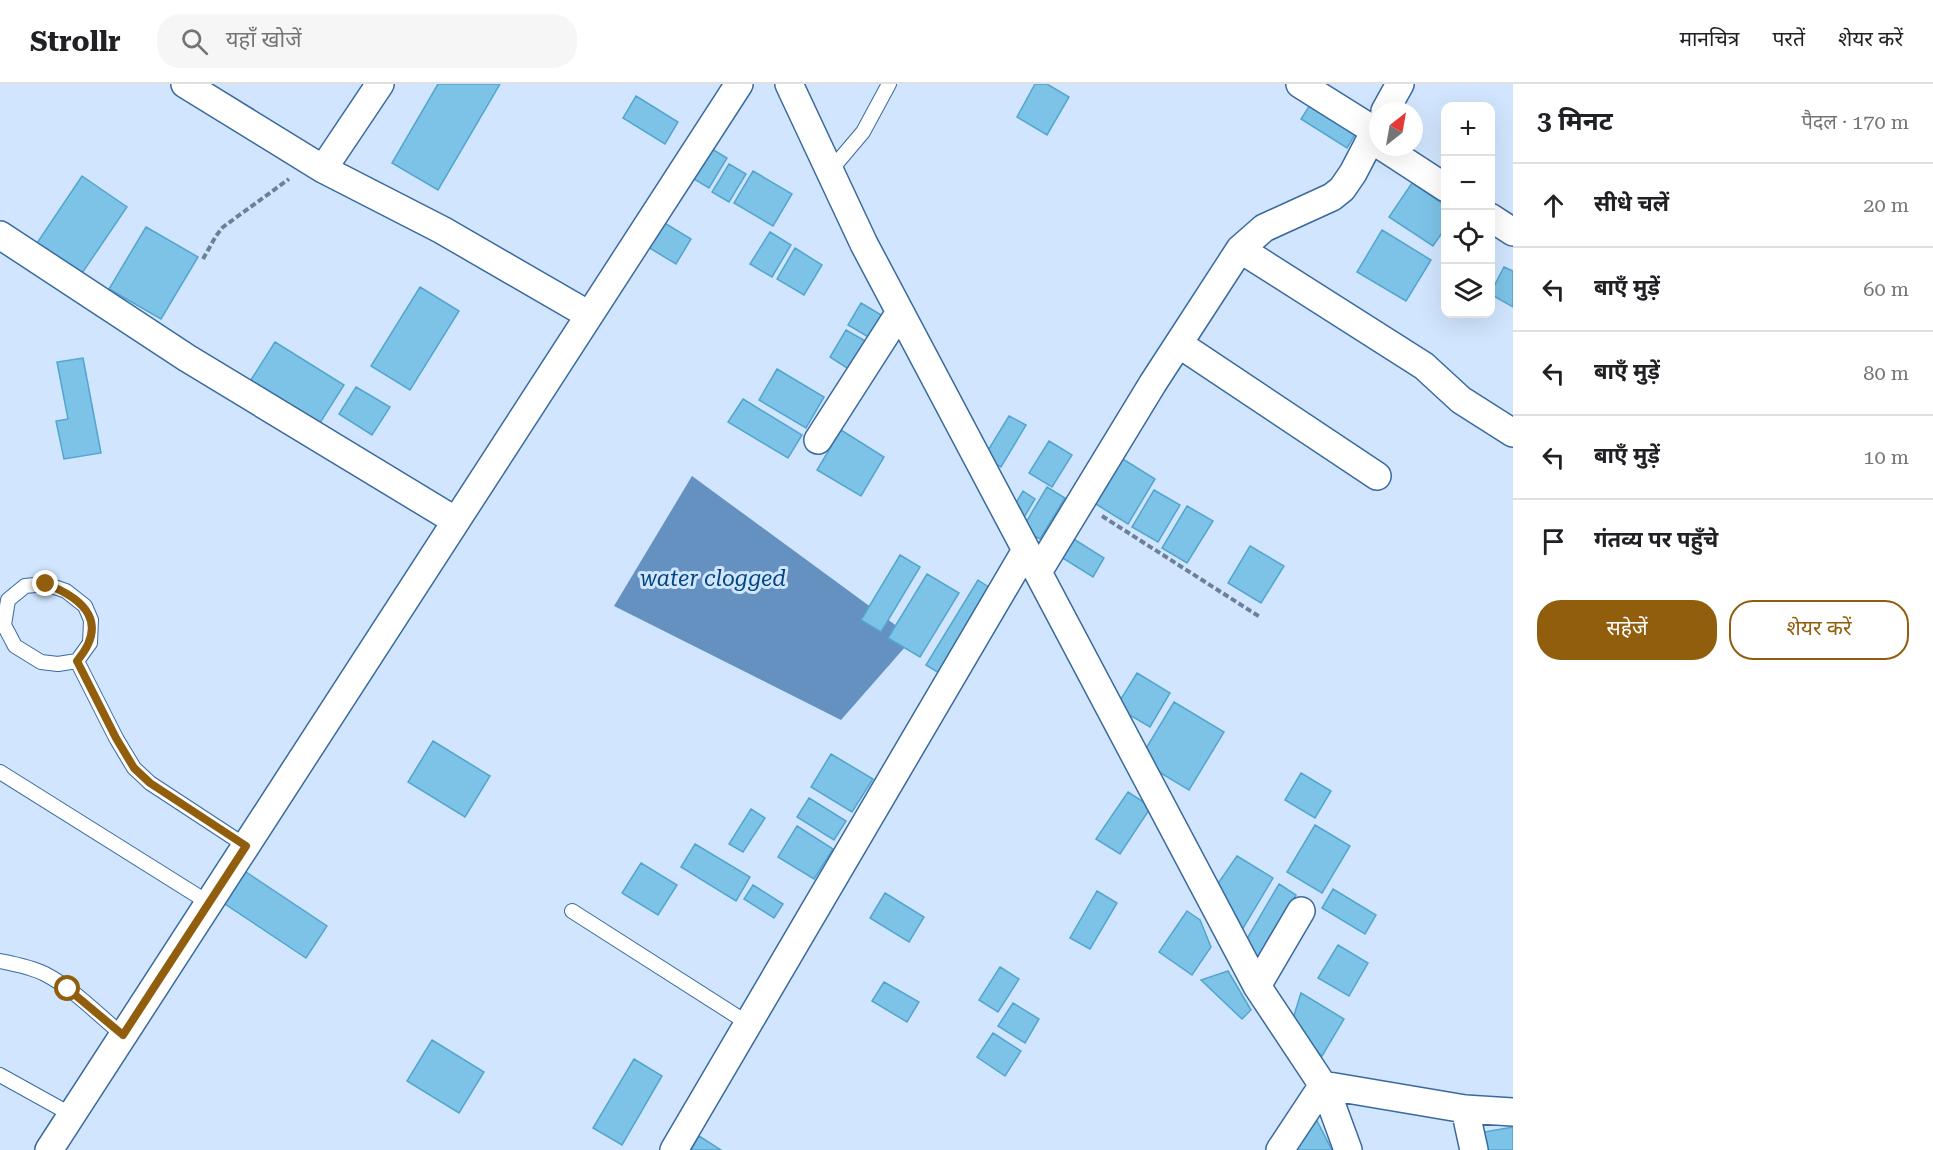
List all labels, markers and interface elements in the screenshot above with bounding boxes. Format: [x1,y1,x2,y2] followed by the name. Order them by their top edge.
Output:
[157,14,577,68] search box
[30,25,121,58] text: Strollr
[178,25,211,58] icon: search
[226,27,302,52] text: यहाँ खोजें
[1679,27,1739,51] text: मानचित्र
[1772,27,1805,51] text: परतें
[1838,27,1903,51] text: शेयर करें
[1369,102,1423,156] north arrow
[1441,102,1495,318] map controls
[1441,102,1495,156] button: +
[1537,106,1613,136] text: 3 मिनट
[1801,110,1909,134] text: पैदल · 170 m
[1441,156,1495,210] button: −
[1537,189,1570,222] icon: ahead
[1594,191,1669,216] text: सीधे चलें
[1863,193,1909,217] text: 20 m
[1441,210,1495,264] button: locate
[1441,264,1495,318] button: layers
[1537,273,1570,306] icon: left
[1594,275,1660,300] text: बाएँ मुड़ें
[1863,277,1909,301] text: 60 m
[1537,357,1570,390] icon: left
[1594,359,1660,384] text: बाएँ मुड़ें
[1863,361,1909,385] text: 80 m
[1537,441,1570,474] icon: left
[1594,443,1660,468] text: बाएँ मुड़ें
[1863,445,1909,469] text: 10 m
[1537,525,1570,558] icon: arrive
[1594,527,1718,552] text: गंतव्य पर पहुँचे
[640,566,786,591] water label: water clogged
[32,570,58,596] route end
[1537,600,1717,660] button: सहेजें
[1729,600,1909,660] button: शेयर करें
[54,975,80,1001] route start

